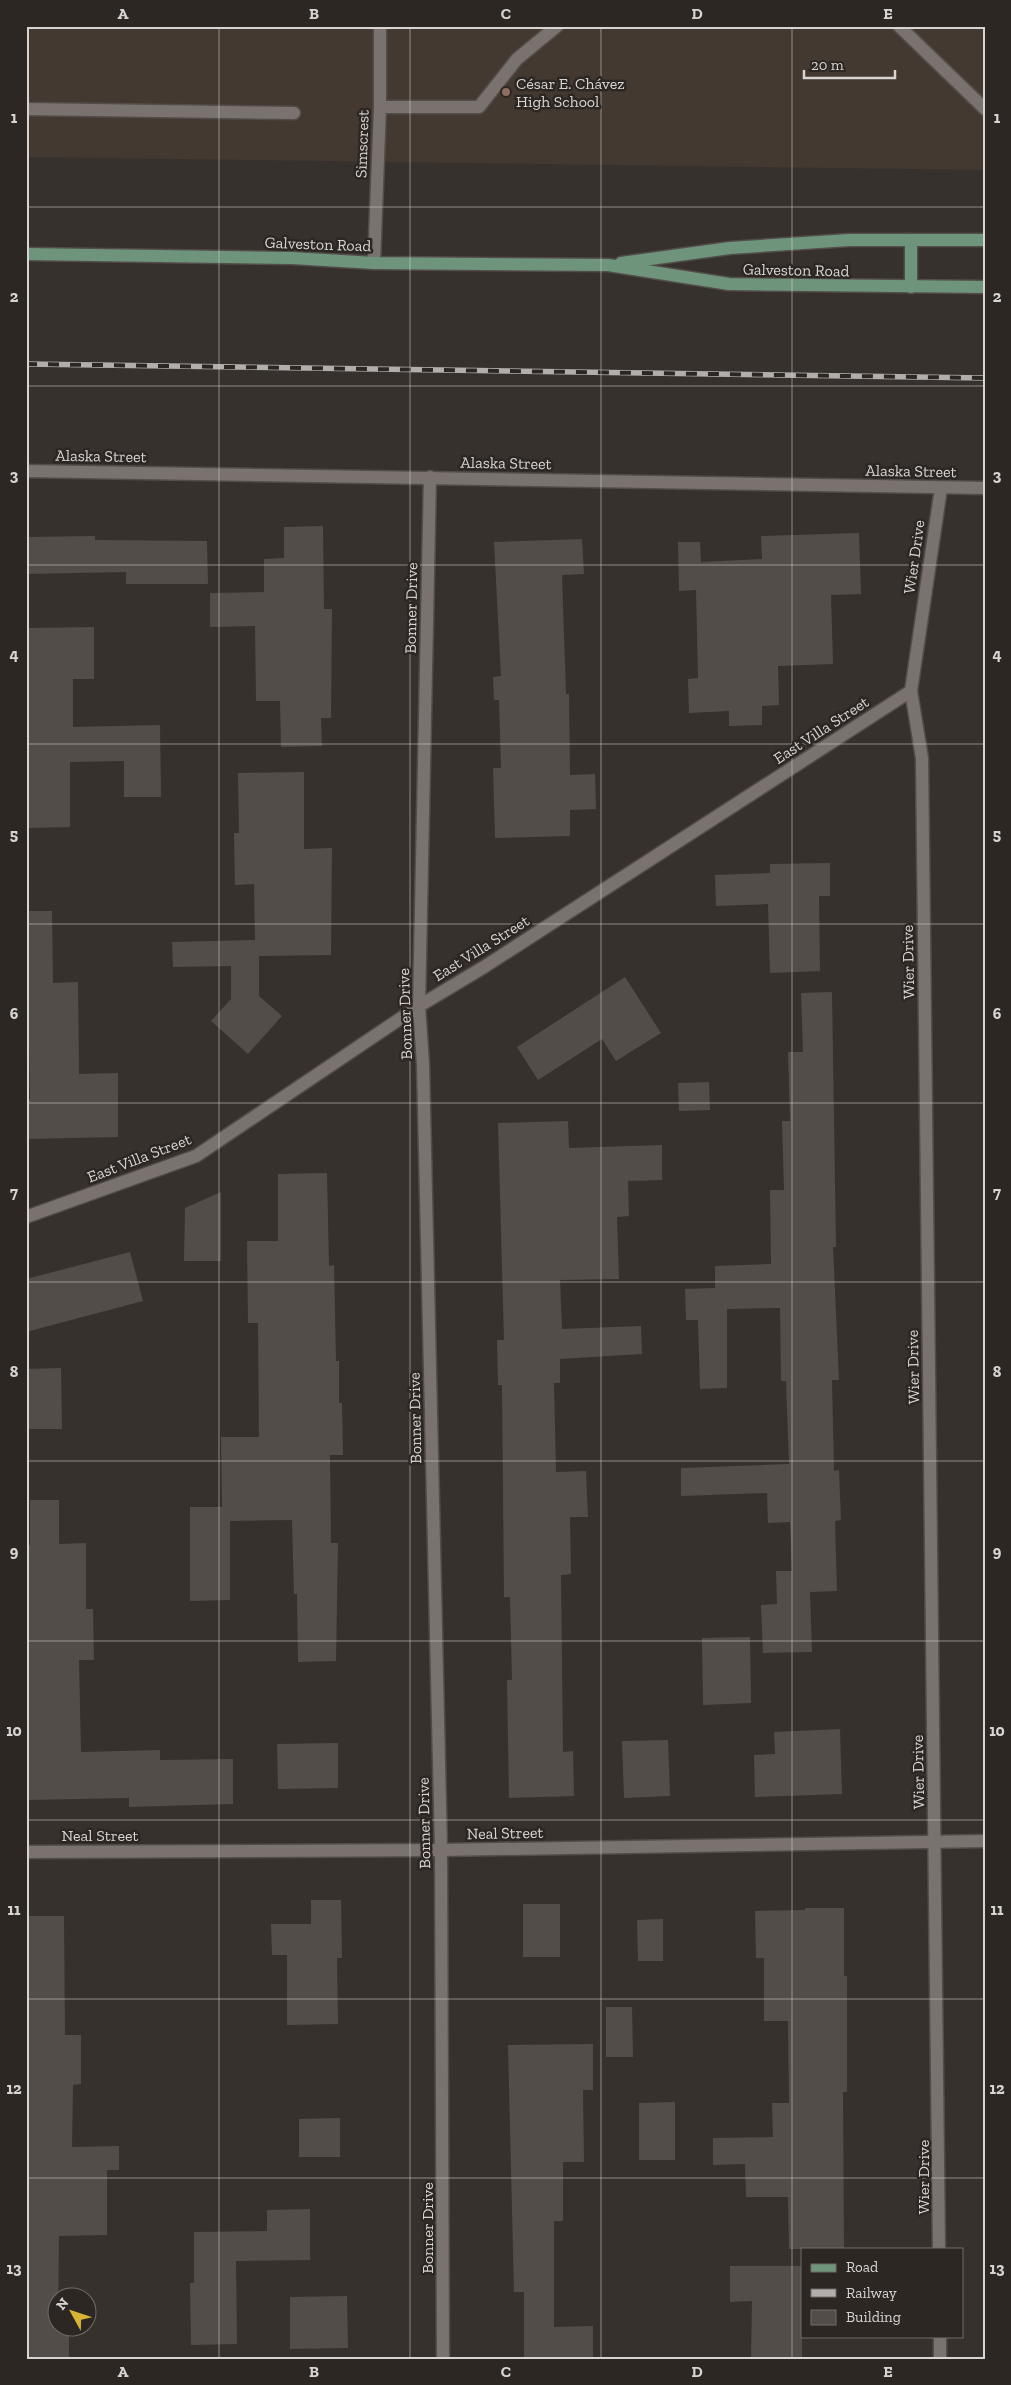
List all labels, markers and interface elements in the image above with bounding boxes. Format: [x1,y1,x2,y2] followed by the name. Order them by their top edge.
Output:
[118,4,129,23] text: A
[309,4,319,23] text: B
[501,4,511,23] text: C
[691,4,703,23] text: D
[883,4,893,23] text: E
[804,48,895,80] scale bar
[811,56,844,74] text: 20 m
[516,74,625,111] place label: César E. Chávez High School
[500,86,512,98] marker: César E. Chávez High School
[11,108,18,127] text: 1
[994,108,1001,127] text: 1
[351,109,373,179] street label: Simscrest
[264,233,372,255] street label: Galveston Road
[743,260,850,280] street label: Galveston Road
[10,287,19,306] text: 2
[993,287,1002,306] text: 2
[55,446,147,466] street label: Alaska Street
[460,453,552,473] street label: Alaska Street
[865,461,957,481] street label: Alaska Street
[10,466,19,485] text: 3
[993,466,1002,485] text: 3
[899,519,929,595] street label: Wier Drive
[401,562,421,654] street label: Bonner Drive
[9,645,19,664] text: 4
[992,645,1002,664] text: 4
[770,692,872,768] street label: East Villa Street
[10,825,18,844] text: 5
[993,825,1001,844] text: 5
[429,911,533,985] street label: East Villa Street
[898,925,918,999] street label: Wier Drive
[394,968,416,1060] street label: Bonner Drive
[10,1004,19,1023] text: 6
[993,1004,1002,1023] text: 6
[84,1129,194,1187] street label: East Villa Street
[10,1183,18,1202] text: 7
[993,1183,1001,1202] text: 7
[903,1330,923,1404] street label: Wier Drive
[10,1362,19,1381] text: 8
[993,1362,1002,1381] text: 8
[405,1372,425,1464] street label: Bonner Drive
[10,1542,19,1561] text: 9
[993,1542,1002,1561] text: 9
[6,1721,22,1740] text: 10
[989,1721,1005,1740] text: 10
[908,1735,928,1809] street label: Wier Drive
[414,1777,434,1869] street label: Bonner Drive
[466,1823,544,1843] street label: Neal Street
[62,1826,138,1845] street label: Neal Street
[8,1900,21,1919] text: 11
[991,1900,1004,1919] text: 11
[6,2079,22,2098] text: 12
[989,2079,1005,2098] text: 12
[914,2140,933,2214] street label: Wier Drive
[418,2182,437,2274] street label: Bonner Drive
[801,2248,964,2338] legend
[846,2258,879,2276] text: Road
[7,2259,22,2278] text: 13
[990,2259,1005,2278] text: 13
[846,2284,897,2302] text: Railway
[48,2288,98,2338] north arrow
[52,2294,73,2314] text: N
[846,2308,901,2326] text: Building
[118,2362,129,2381] text: A
[309,2362,319,2381] text: B
[501,2362,511,2381] text: C
[691,2362,703,2381] text: D
[883,2362,893,2381] text: E

